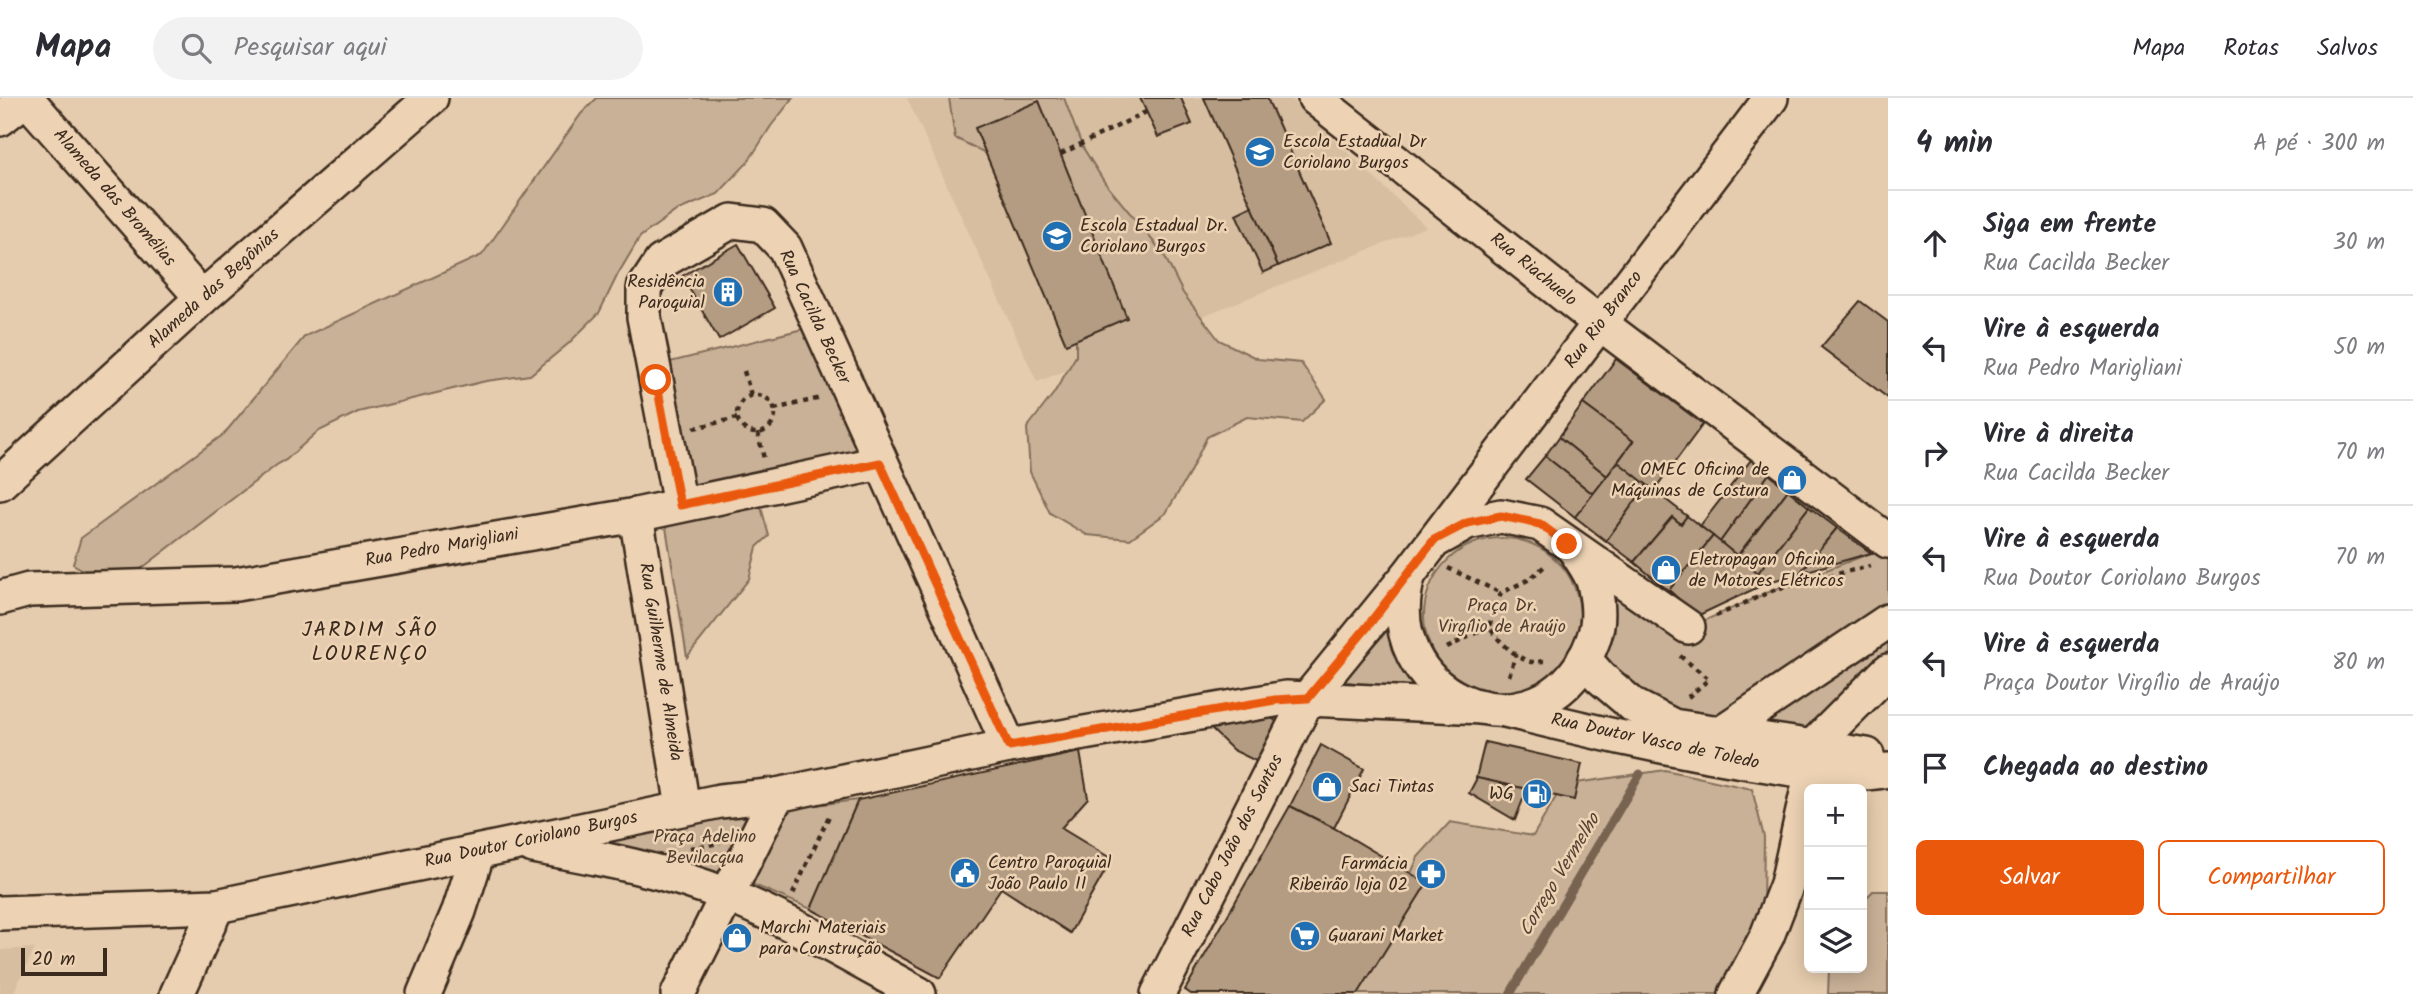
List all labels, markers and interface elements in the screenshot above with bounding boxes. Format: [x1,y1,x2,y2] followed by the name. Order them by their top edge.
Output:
[153,17,643,80] search box
[35,22,111,75] text: Mapa
[233,27,387,69] text: Pesquisar aqui
[177,29,215,67] icon: search
[2132,29,2185,68] text: Mapa
[2223,29,2279,68] text: Rotas
[2317,29,2378,68] text: Salvos
[1916,120,1993,168] text: 4 min
[45,122,183,274] street label: Alameda das Bromélias
[2253,126,2385,162] text: A pé · 300 m
[1283,128,1427,178] place label: Escola Estadual Dr Coriolano Burgos
[1243,135,1277,169] school or university icon: Escola Estadual Dr Coriolano Burgos
[1983,204,2156,246] text: Siga em frente
[1080,212,1228,262] place label: Escola Estadual Dr. Coriolano Burgos
[1040,219,1074,253] school or university icon: Escola Estadual Dr. Coriolano Burgos
[141,221,287,356] street label: Alameda das Begônias
[1916,224,1954,262] icon: ahead
[2333,225,2385,261] text: 30 m
[1483,226,1583,314] street label: Rua Riachuelo
[770,245,858,390] street label: Rua Cacilda Becker
[1983,246,2169,282] text: Rua Cacilda Becker
[1557,265,1651,375] street label: Rua Rio Branco
[627,268,706,318] place label: Residência Paroquial
[711,275,745,309] building icon: Residência Paroquial
[1983,309,2160,351] text: Vire à esquerda
[1916,329,1954,367] icon: left
[2334,330,2385,366] text: 50 m
[1983,351,2182,387] text: Rua Pedro Marigliani
[640,364,671,395] route start
[1983,414,2134,456] text: Vire à direita
[1916,434,1954,472] icon: right
[2335,435,2385,471] text: 70 m
[1611,456,1769,506] place label: OMEC Oficina de Máquinas de Costura
[1983,456,2169,492] text: Rua Cacilda Becker
[1775,463,1809,497] shop icon: OMEC Oficina de Máquinas de Costura
[1983,519,2160,561] text: Vire à esquerda
[363,520,522,576] street label: Rua Pedro Marigliani
[1551,528,1582,559] route end
[1916,539,1954,577] icon: left
[2335,540,2385,576] text: 70 m
[1689,546,1844,596] place label: Eletropagan Oficina de Motores Elétricos
[1649,553,1683,587] shop icon: Eletropagan Oficina de Motores Elétricos
[630,561,690,763] street label: Rua Guilherme de Almeida
[1983,561,2260,597] text: Rua Doutor Coriolano Burgos
[1438,592,1566,642] park label: Praça Dr. Virgílio de Araújo
[302,614,438,671] district label: JARDIM SÃO LOURENÇO
[1983,624,2160,666] text: Vire à esquerda
[1916,644,1954,682] icon: left
[2332,645,2385,681] text: 80 m
[1983,666,2280,702] text: Praça Doutor Virgílio de Araújo
[1548,706,1762,778] street label: Rua Doutor Vasco de Toledo
[1983,747,2208,789] text: Chegada ao destino
[1174,749,1292,942] street label: Rua Cabo João dos Santos
[1916,749,1954,787] icon: arrive
[1310,770,1344,804] shop icon: Saci Tintas
[1350,773,1434,802] place label: Saci Tintas
[1520,777,1554,811] fuel station icon: WG
[1489,780,1514,809] place label: WG
[1804,784,1867,973] map controls
[1804,784,1867,847] button: +
[422,803,641,877] street label: Rua Doutor Coriolano Burgos
[1511,807,1609,942] water label: Corrego Vermelho
[654,823,756,873] park label: Praça Adelino Bevilacqua
[1916,840,2144,915] button: Salvar
[2158,840,2385,915] button: Compartilhar
[1804,847,1867,910] button: −
[988,849,1112,899] place label: Centro Paroquial João Paulo II
[1289,850,1408,900] place label: Farmácia Ribeirão loja 02
[948,856,982,890] public building icon: Centro Paroquial João Paulo II
[1414,857,1448,891] pharmacy icon: Farmácia Ribeirão loja 02
[1804,910,1867,973] button: layers
[759,914,886,964] place label: Marchi Materiais para Construção
[1288,919,1322,953] supermarket icon: Guarani Market
[720,921,754,955] shop icon: Marchi Materiais para Construção
[1328,922,1445,951] place label: Guarani Market
[21,945,107,977] scale bar
[32,945,75,975] text: 20 m

